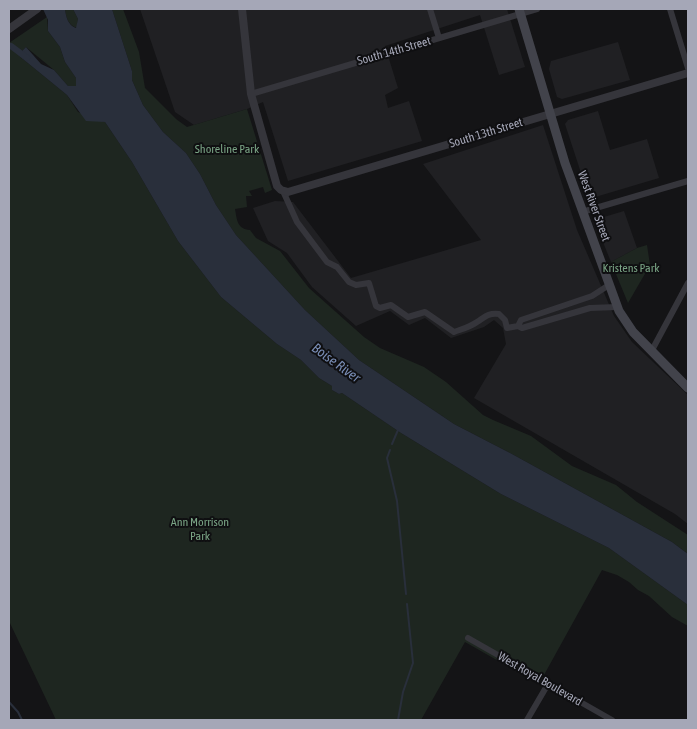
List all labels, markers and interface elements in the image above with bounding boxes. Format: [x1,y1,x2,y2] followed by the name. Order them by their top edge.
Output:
[356,34,432,68] street label: South 14th Street
[448,115,524,151] street label: South 13th Street
[195,142,259,156] park label: Shoreline Park
[575,169,613,243] street label: West River Street
[603,261,659,275] park label: Kristens Park
[308,340,364,386] water label: Boise River
[171,515,229,543] park label: Ann Morrison Park
[495,649,585,709] street label: West Royal Boulevard

